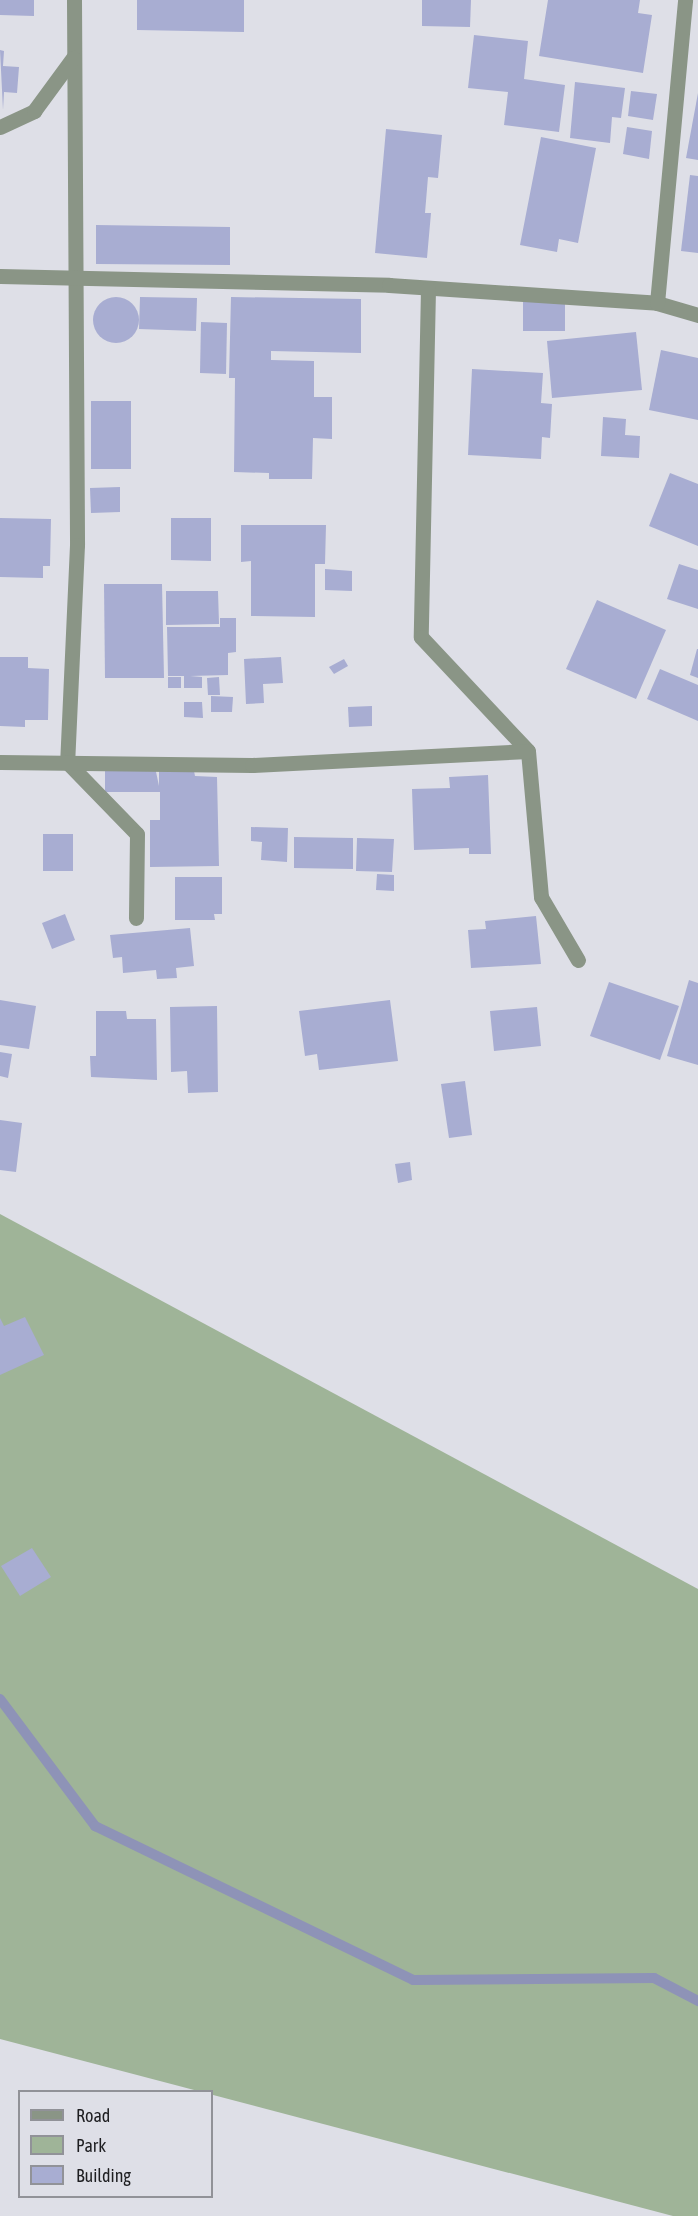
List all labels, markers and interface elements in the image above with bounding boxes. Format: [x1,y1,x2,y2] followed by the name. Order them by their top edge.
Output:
[18,2090,213,2198] legend
[76,2105,110,2126] text: Road
[76,2135,106,2156] text: Park
[76,2165,131,2186] text: Building

